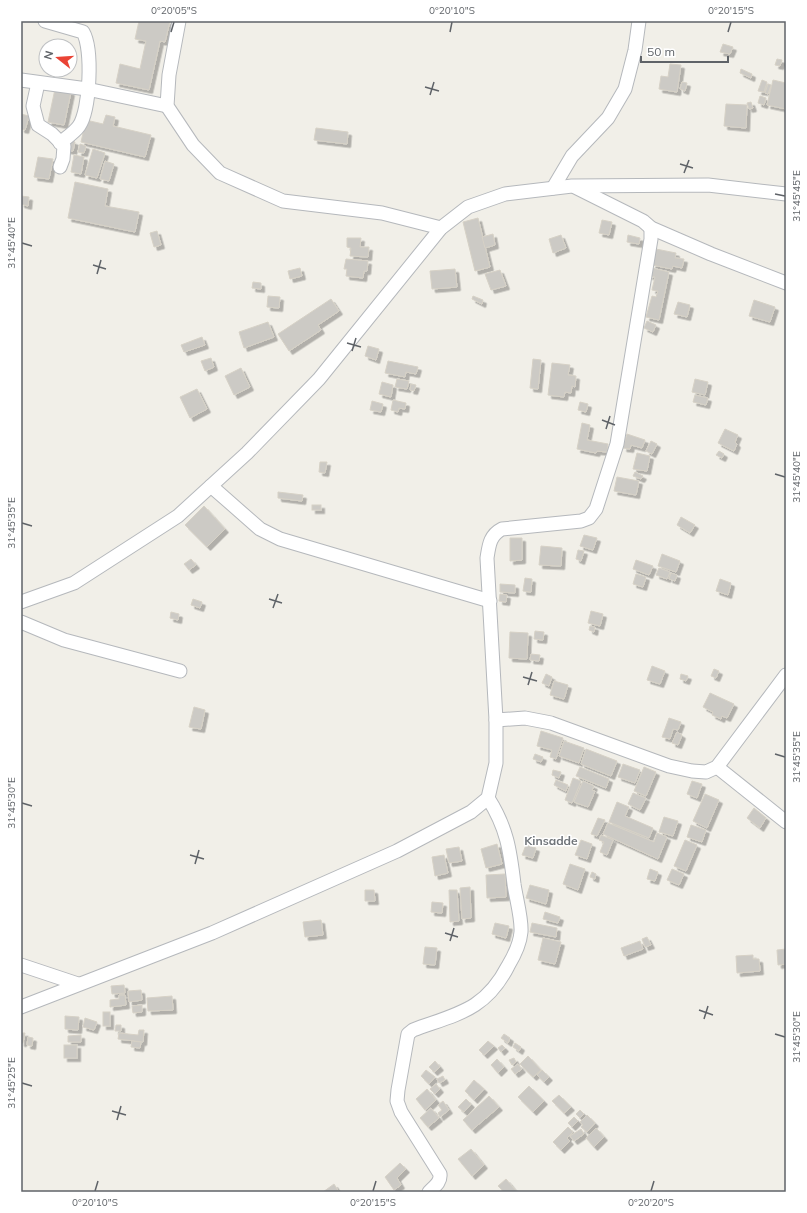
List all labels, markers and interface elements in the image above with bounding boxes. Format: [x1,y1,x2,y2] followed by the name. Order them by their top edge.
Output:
[151,4,197,17] text: 0°20'05"S
[429,4,475,17] text: 0°20'10"S
[708,4,754,17] text: 0°20'15"S
[38,38,78,78] north arrow
[641,38,728,64] scale bar
[647,44,675,59] text: 50 m
[41,49,56,61] text: N
[790,170,803,222] text: 31°45'45"E
[5,217,18,269] text: 31°45'40"E
[790,451,803,503] text: 31°45'40"E
[5,497,18,549] text: 31°45'35"E
[790,731,803,783] text: 31°45'35"E
[5,777,18,829] text: 31°45'30"E
[524,833,578,848] district label: Kinsadde
[790,1011,803,1063] text: 31°45'30"E
[5,1057,18,1109] text: 31°45'25"E
[72,1196,118,1209] text: 0°20'10"S
[350,1196,396,1209] text: 0°20'15"S
[628,1196,674,1209] text: 0°20'20"S

